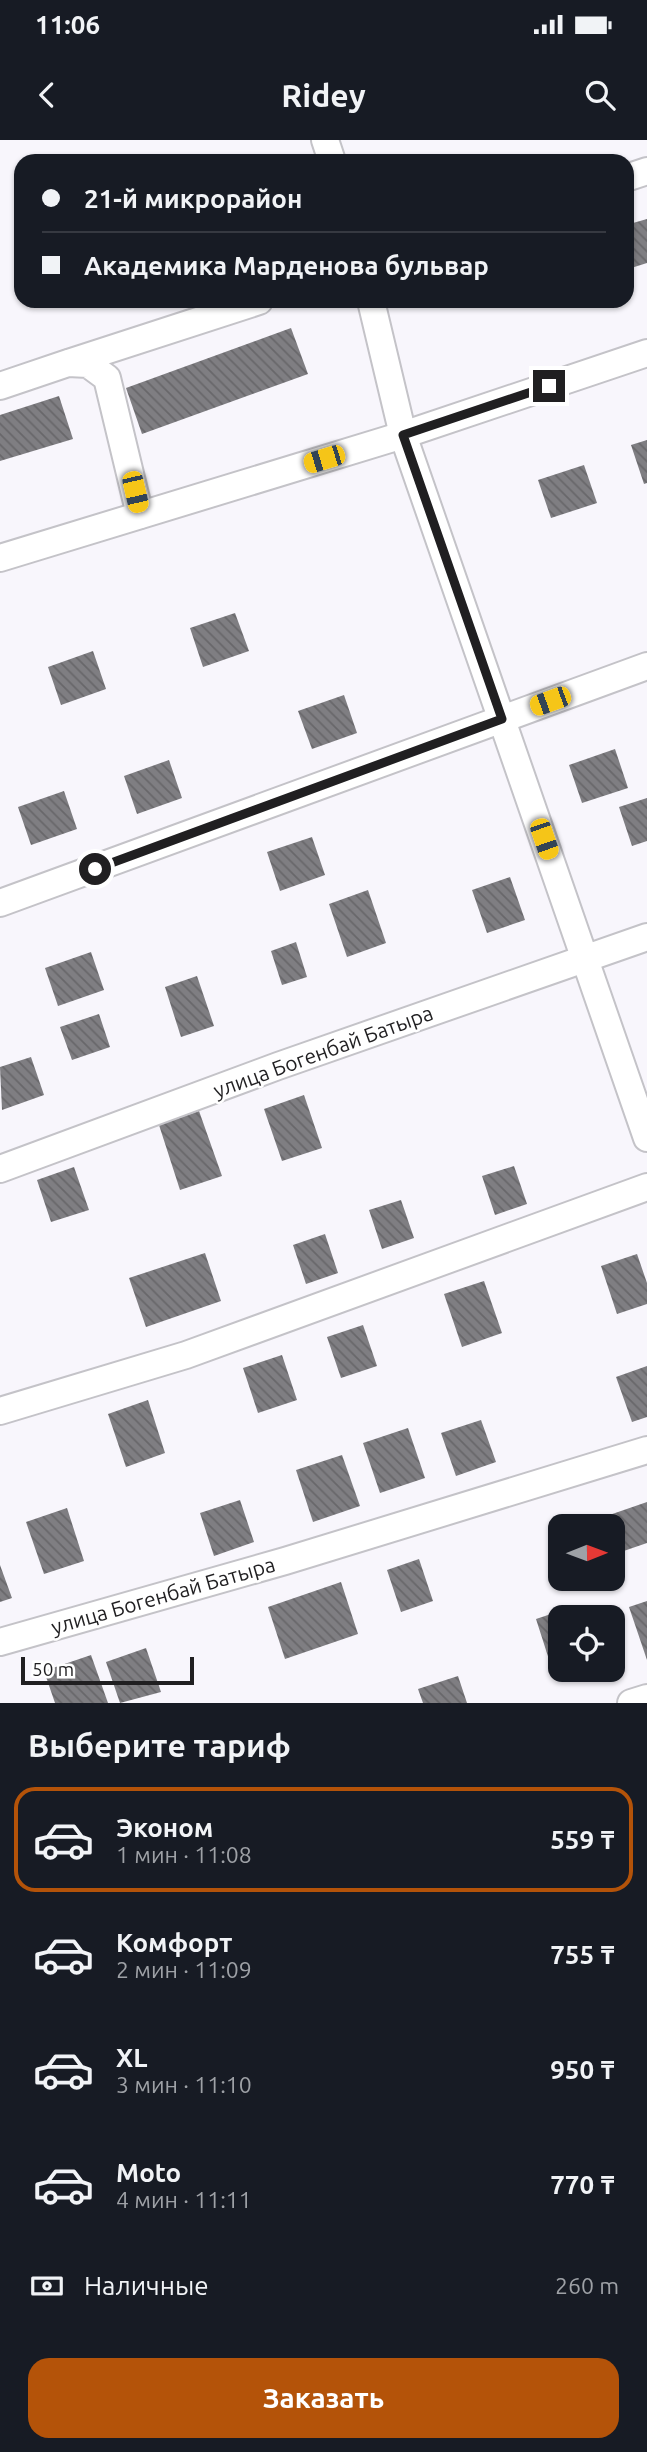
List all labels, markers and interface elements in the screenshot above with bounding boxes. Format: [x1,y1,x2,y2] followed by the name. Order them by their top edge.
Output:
[35,10,100,39] text: 11:06
[28,76,66,114] icon: back
[581,76,619,114] icon: search
[281,77,366,113] text: Ridey
[84,184,302,213] text: 21-й микрорайон
[84,251,489,280] text: Академика Марденова бульвар
[533,370,565,402] route end
[301,443,348,475] car
[121,469,150,515] car
[527,684,574,718] car
[528,816,561,862] car
[79,853,111,885] route start
[210,1000,436,1102] street label: улица Богенбай Батыра
[548,1514,625,1591] north arrow
[548,1514,625,1682] map controls
[48,1552,278,1638] street label: улица Богенбай Батыра
[548,1605,625,1682] button: locate
[21,1654,194,1686] scale bar
[32,1658,74,1680] text: 50 m
[28,1727,291,1763] text: Выберите тариф
[32,1808,95,1871] icon: car
[116,1813,213,1842] text: Эконом
[550,1825,615,1854] text: 559 ₸
[116,1842,252,1867] text: 1 мин · 11:08
[32,1923,95,1986] icon: car
[116,1928,232,1957] text: Комфорт
[550,1940,615,1969] text: 755 ₸
[116,1957,252,1982] text: 2 мин · 11:09
[32,2038,95,2101] icon: car
[116,2043,147,2072] text: XL
[550,2055,615,2084] text: 950 ₸
[116,2072,252,2097] text: 3 мин · 11:10
[32,2153,95,2216] icon: car
[116,2158,181,2187] text: Moto
[550,2170,615,2199] text: 770 ₸
[116,2187,252,2212] text: 4 мин · 11:11
[28,2267,66,2305] icon: cash
[84,2271,209,2300] text: Наличные
[555,2273,619,2298] text: 260 m
[28,2358,619,2438] button: Заказать

